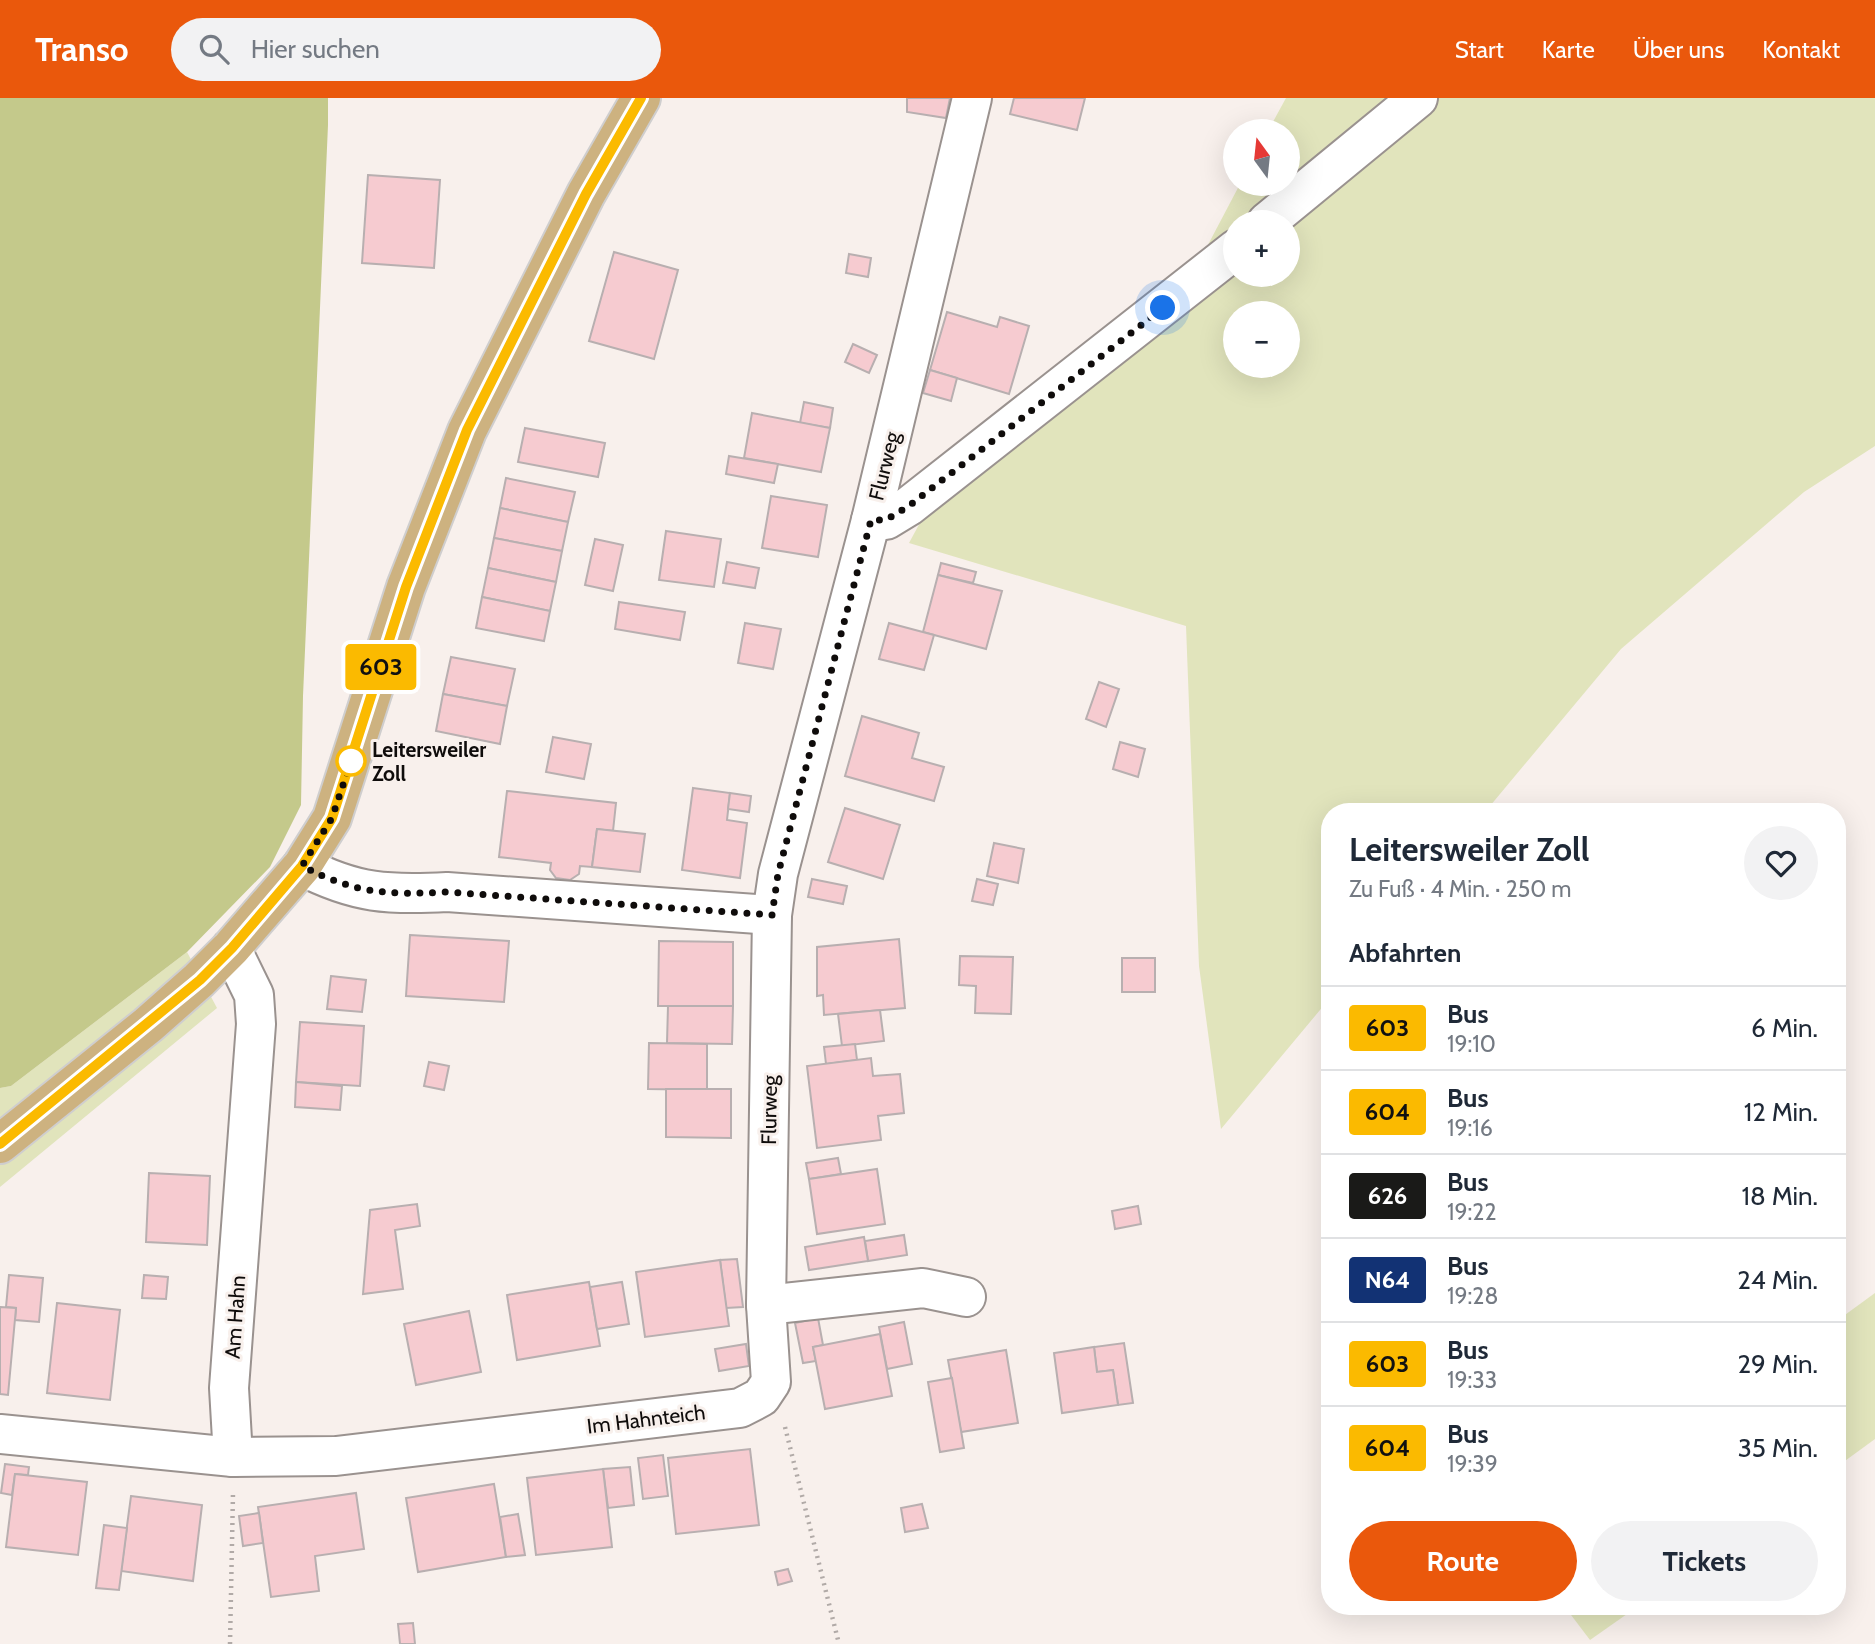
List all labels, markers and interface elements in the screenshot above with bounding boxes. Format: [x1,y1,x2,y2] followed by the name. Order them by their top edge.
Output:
[171,18,661,81] search box
[35,29,129,69] text: Transo
[195,30,233,68] icon: search
[251,33,380,65] text: Hier suchen
[1455,35,1504,64] text: Start
[1542,35,1595,64] text: Karte
[1633,35,1724,64] text: Über uns
[1762,35,1840,64] text: Kontakt
[1223,119,1300,196] north arrow
[1223,119,1300,378] map controls
[1223,210,1300,287] button: +
[1145,290,1180,325] your location
[1223,301,1300,378] button: −
[863,429,905,503] street label: Flurweg
[341,644,421,690] line badge: 603
[359,652,403,681] text: 603
[372,737,486,786] place label: Leitersweiler Zoll
[336,746,366,776] marker: Leitersweiler Zoll
[1744,826,1818,900] button: heart
[1349,829,1589,869] text: Leitersweiler Zoll
[1349,875,1572,903] text: Zu Fuß · 4 Min. · 250 m
[1349,937,1461,969] text: Abfahrten
[1447,998,1488,1030] text: Bus
[1751,1012,1818,1044] text: 6 Min.
[1366,1013,1409,1042] text: 603
[1447,1030,1496,1058] text: 19:10
[756,1074,782,1145] street label: Flurweg
[1447,1082,1488,1114] text: Bus
[1744,1096,1818,1128] text: 12 Min.
[1365,1097,1410,1126] text: 604
[1447,1114,1493,1142] text: 19:16
[1447,1166,1488,1198] text: Bus
[1742,1180,1818,1212] text: 18 Min.
[1368,1181,1407,1210] text: 626
[1447,1198,1496,1226] text: 19:22
[1447,1250,1488,1282] text: Bus
[1737,1264,1818,1296] text: 24 Min.
[1365,1265,1410,1294] text: N64
[220,1274,250,1360] street label: Am Hahn
[1447,1282,1498,1310] text: 19:28
[1447,1334,1488,1366] text: Bus
[1737,1348,1818,1380] text: 29 Min.
[1366,1349,1409,1378] text: 603
[1447,1366,1497,1394] text: 19:33
[585,1399,707,1439] street label: Im Hahnteich
[1447,1418,1488,1450] text: Bus
[1738,1432,1818,1464] text: 35 Min.
[1365,1433,1410,1462] text: 604
[1447,1450,1498,1478] text: 19:39
[1349,1521,1577,1601] button: Route
[1591,1521,1818,1601] button: Tickets

